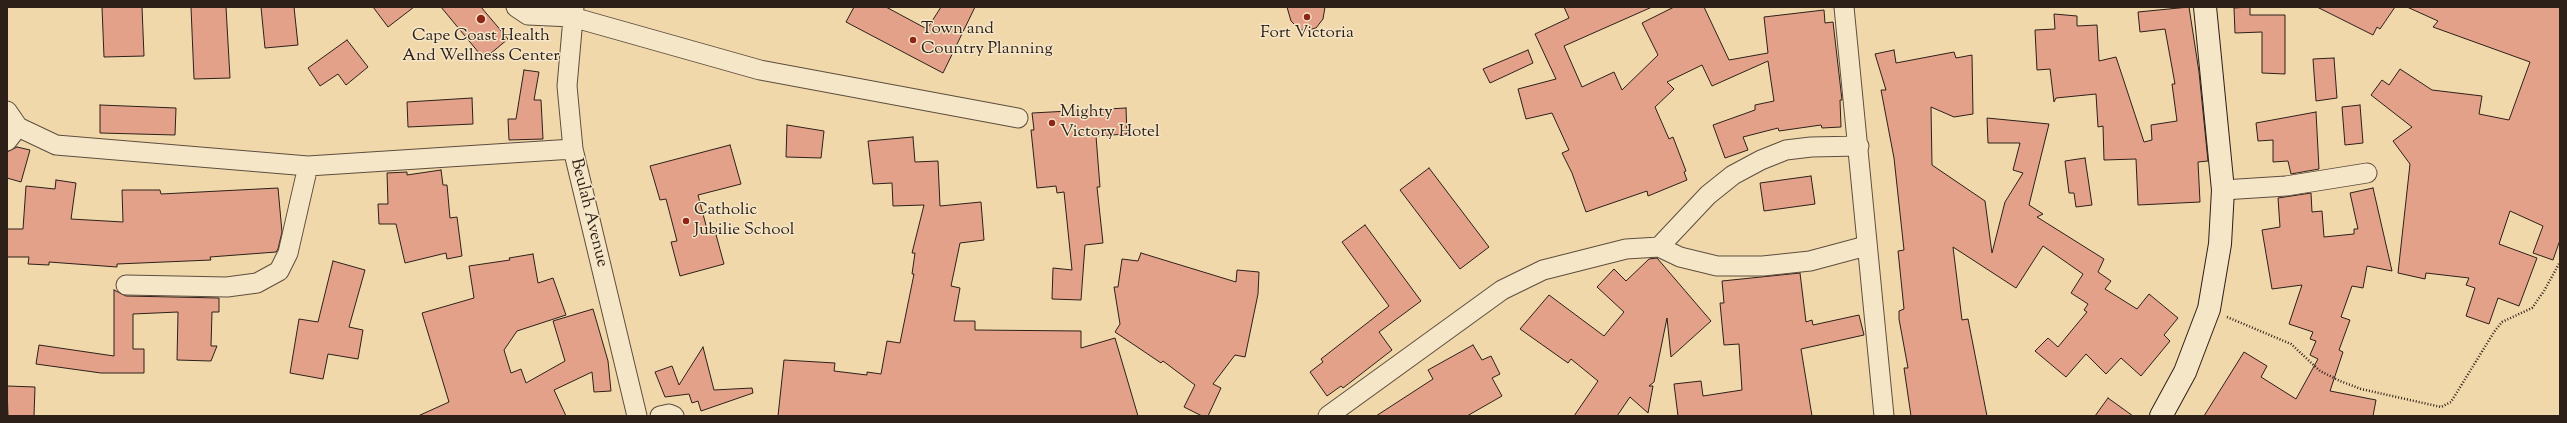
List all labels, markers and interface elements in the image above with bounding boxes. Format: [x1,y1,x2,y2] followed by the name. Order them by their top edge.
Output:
[1302,12,1312,22] marker: Fort Victoria
[475,13,487,25] marker: Cape Coast Health And Wellness Center
[921,20,1053,60] place label: Town and Country Planning
[1260,24,1354,44] place label: Fort Victoria
[402,27,560,67] place label: Cape Coast Health And Wellness Center
[908,35,918,45] marker: Town and Country Planning
[1060,103,1160,143] place label: Mighty Victory Hotel
[1047,118,1057,128] marker: Mighty Victory Hotel
[565,156,611,270] street label: Beulah Avenue
[694,201,795,241] place label: Catholic Jubilie School
[681,216,691,226] marker: Catholic Jubilie School

